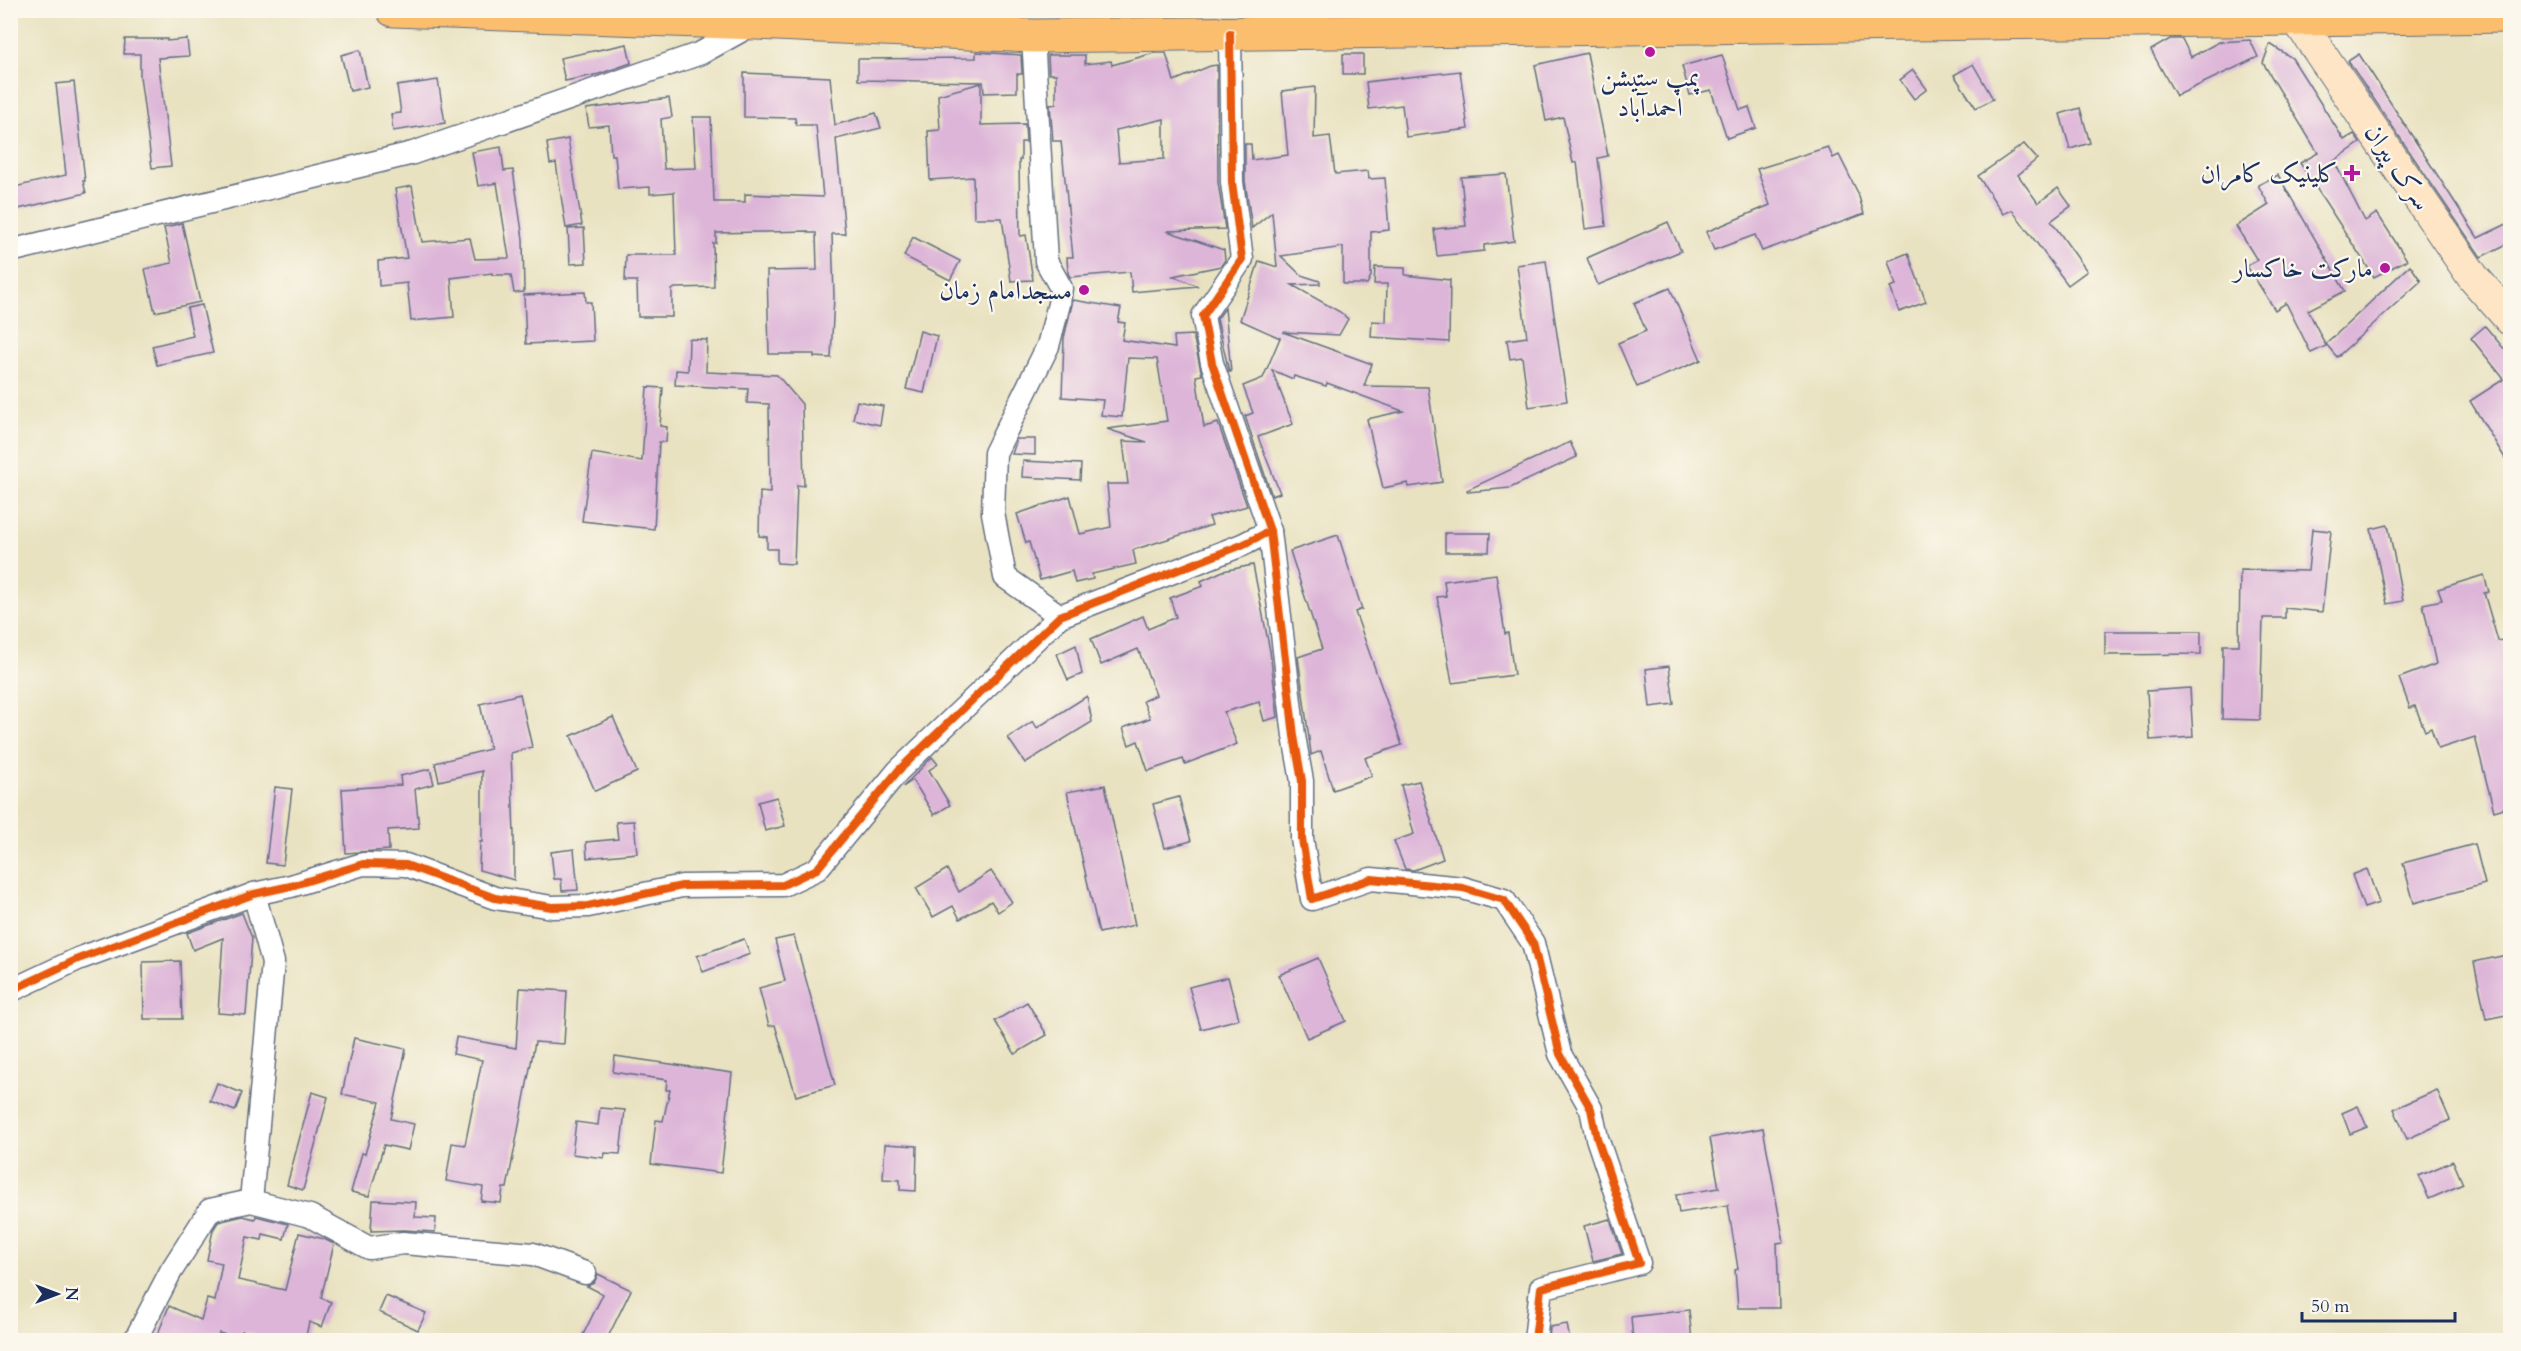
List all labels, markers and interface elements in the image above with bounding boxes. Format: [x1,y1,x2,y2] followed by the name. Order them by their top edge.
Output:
[1643,45,1657,59] marker: پمپ ستیشن احمدآباد
[1600,60,1700,125] place label: پمپ ستیشن احمدآباد
[2355,117,2440,218] street label: سرک پیران
[2200,156,2338,191] place label: کلینیک کامران
[2343,164,2361,182] marker: کلینیک کامران
[2230,251,2373,286] place label: مارکت خاکسار
[2378,261,2392,275] marker: مارکت خاکسار
[939,273,1072,313] place label: مسجدامام زمان
[1077,283,1091,297] marker: مسجدامام زمان
[27,1264,87,1324] north arrow
[2302,1285,2455,1323] scale bar
[60,1287,82,1301] text: N
[2311,1294,2350,1319] text: 50 m

